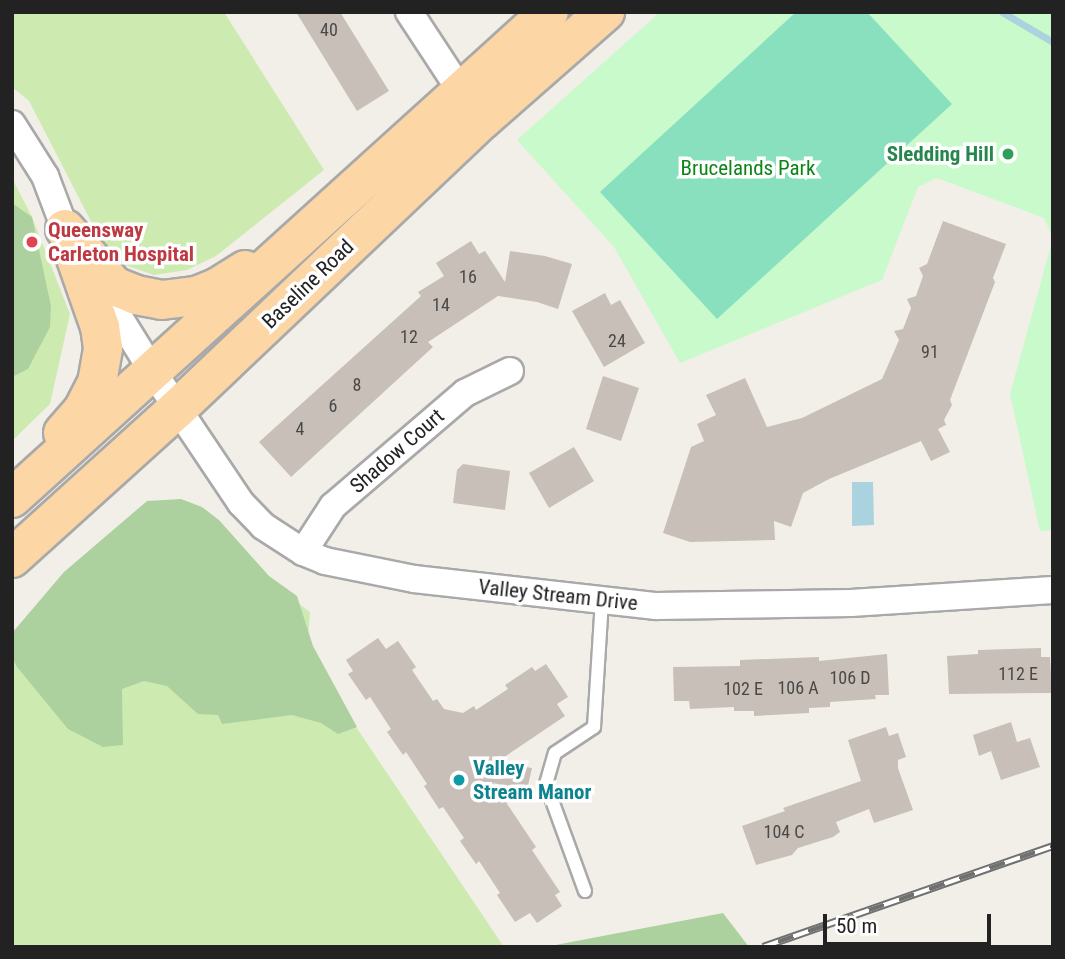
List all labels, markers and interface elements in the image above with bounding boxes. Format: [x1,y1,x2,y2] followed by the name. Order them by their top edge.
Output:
[320,19,338,41] house number: 40
[887,141,994,167] place label: Sledding Hill
[1000,146,1016,162] marker: Sledding Hill
[681,155,815,181] park label: Brucelands Park
[48,217,194,267] place label: Queensway Carleton Hospital
[22,232,42,252] marker: Queensway Carleton Hospital
[257,234,359,334] street label: Baseline Road
[459,266,477,288] house number: 16
[432,294,450,316] house number: 14
[400,326,418,348] house number: 12
[608,330,626,352] house number: 24
[921,341,939,363] house number: 91
[353,374,361,396] house number: 8
[329,395,337,417] house number: 6
[345,403,449,499] street label: Shadow Court
[296,418,304,440] house number: 4
[477,574,639,616] street label: Valley Stream Drive
[998,663,1038,685] house number: 112 E
[829,667,871,689] house number: 106 D
[777,677,819,699] house number: 106 A
[723,678,763,700] house number: 102 E
[473,755,591,805] place label: Valley Stream Manor
[451,772,467,788] marker: Valley Stream Manor
[764,821,804,843] house number: 104 C
[827,900,995,944] scale bar
[836,914,877,938] text: 50 m

